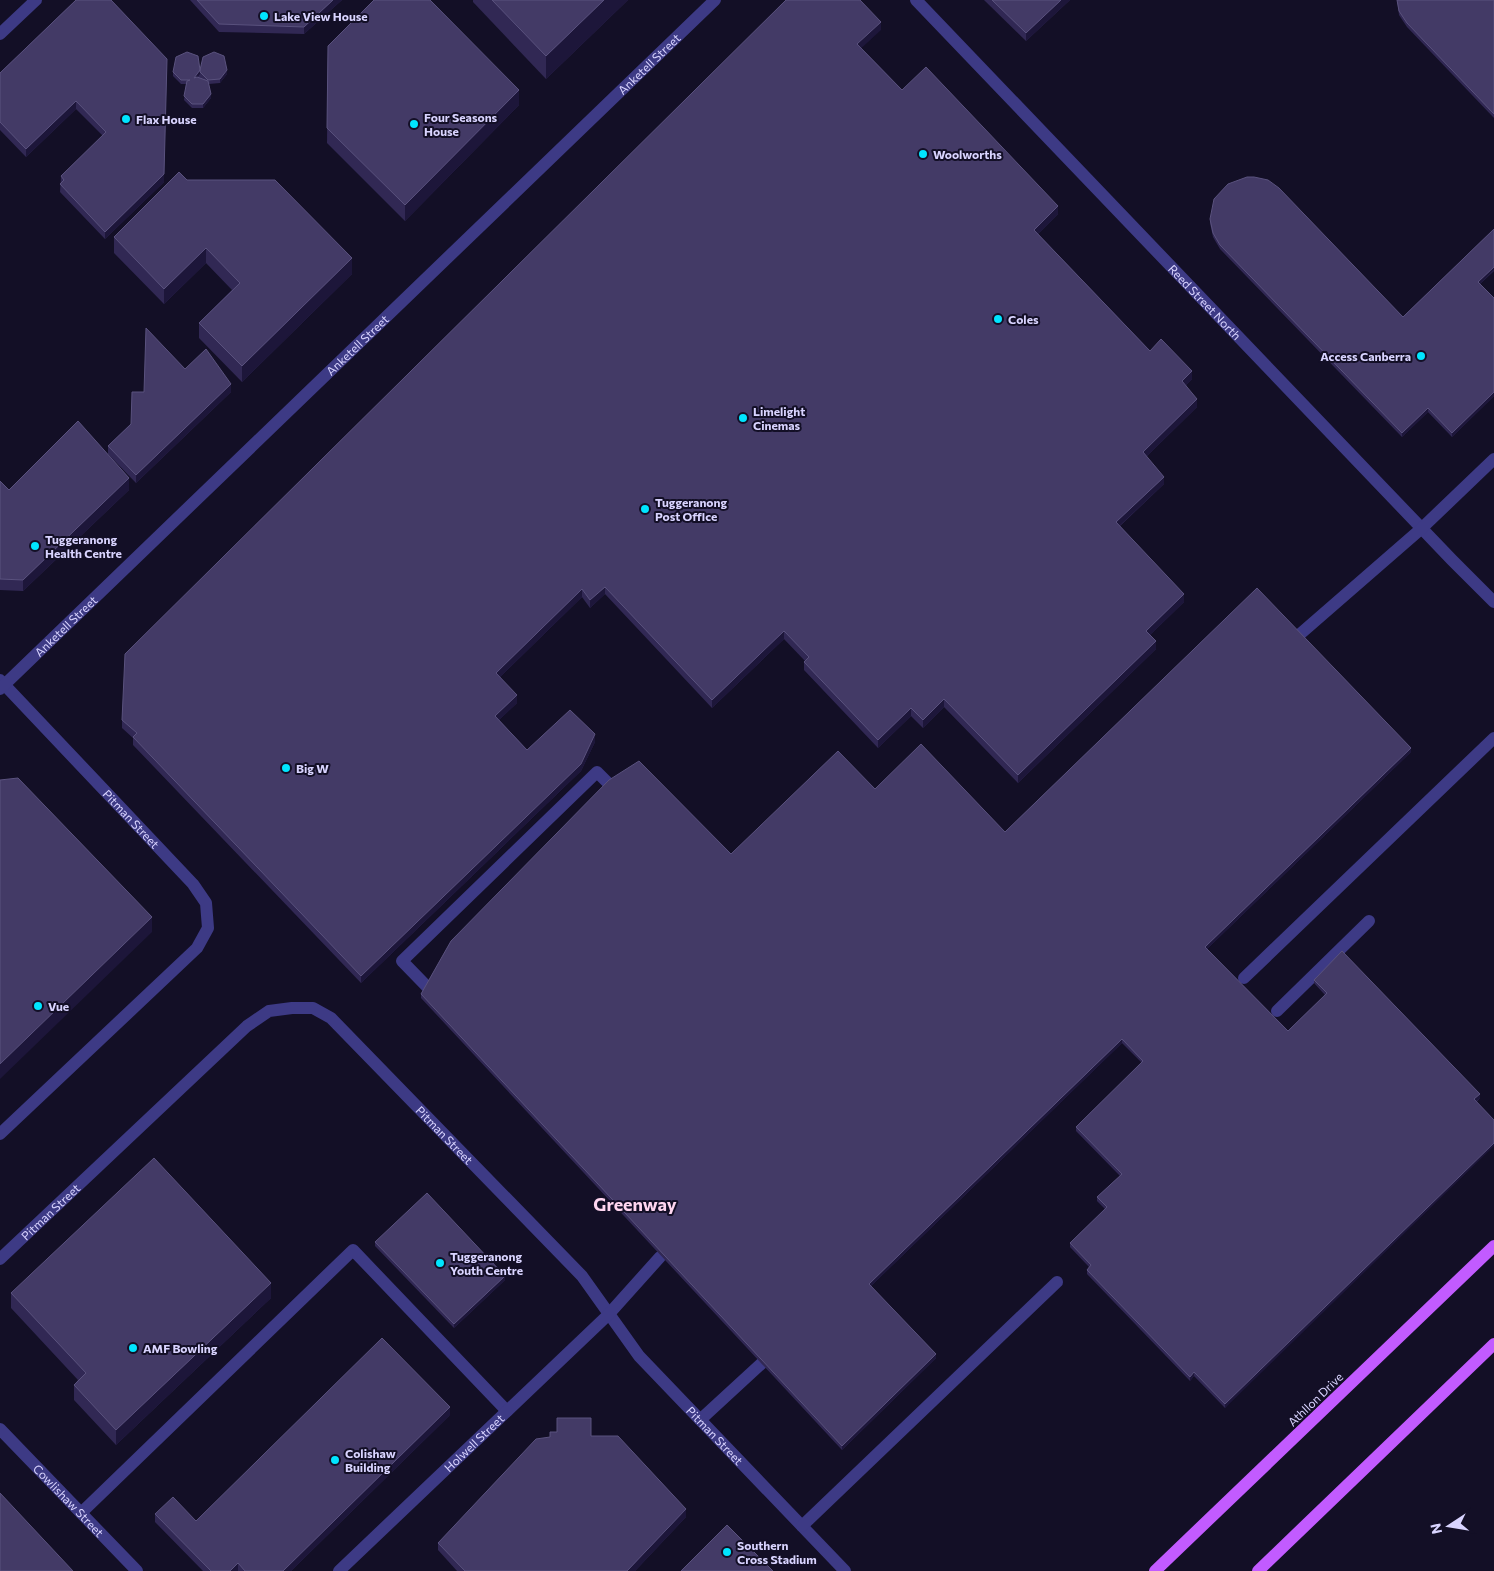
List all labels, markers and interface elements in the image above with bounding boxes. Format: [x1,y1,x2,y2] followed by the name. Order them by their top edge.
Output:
[274,9,368,23] place label: Lake View House
[258,10,270,22] marker: Lake View House
[615,31,683,97] street label: Anketell Street
[424,110,498,138] place label: Four Seasons House
[136,112,197,126] place label: Flax House
[120,113,132,125] marker: Flax House
[408,118,420,130] marker: Four Seasons House
[933,147,1002,161] place label: Woolworths
[917,148,929,160] marker: Woolworths
[1166,261,1244,342] street label: Reed Street North
[323,312,391,378] street label: Anketell Street
[1008,312,1039,326] place label: Coles
[992,313,1004,325] marker: Coles
[1320,349,1411,363] place label: Access Canberra
[1415,350,1427,362] marker: Access Canberra
[753,404,805,432] place label: Limelight Cinemas
[737,412,749,424] marker: Limelight Cinemas
[655,495,727,523] place label: Tuggeranong Post Office
[639,503,651,515] marker: Tuggeranong Post Office
[45,532,122,560] place label: Tuggeranong Health Centre
[29,540,41,552] marker: Tuggeranong Health Centre
[31,593,100,659] street label: Anketell Street
[296,761,329,775] place label: Big W
[280,762,292,774] marker: Big W
[100,787,162,851] street label: Pitman Street
[48,999,69,1013] place label: Vue
[32,1000,44,1012] marker: Vue
[413,1103,476,1167] street label: Pitman Street
[18,1181,83,1243] street label: Pitman Street
[593,1193,677,1215] district label: Greenway
[450,1249,523,1277] place label: Tuggeranong Youth Centre
[434,1257,446,1269] marker: Tuggeranong Youth Centre
[143,1341,218,1355] place label: AMF Bowling
[127,1342,139,1354] marker: AMF Bowling
[1285,1369,1345,1429] street label: Athllon Drive
[684,1403,746,1467] street label: Pitman Street
[441,1411,507,1475] street label: Holwell Street
[345,1446,396,1474] place label: Colishaw Building
[329,1454,341,1466] marker: Colishaw Building
[31,1461,107,1539] street label: Cowlishaw Street
[1424,1501,1474,1551] north arrow
[1426,1522,1445,1536] text: N
[737,1538,817,1566] place label: Southern Cross Stadium
[721,1546,733,1558] marker: Southern Cross Stadium

